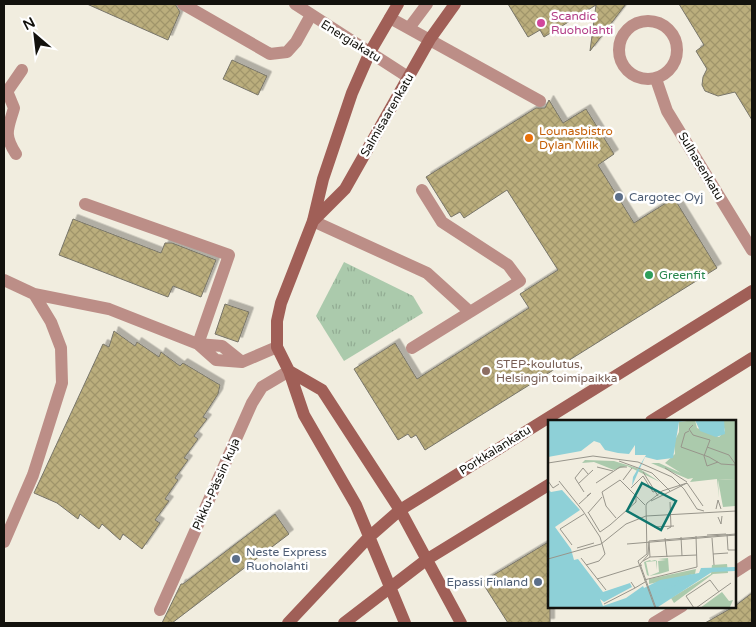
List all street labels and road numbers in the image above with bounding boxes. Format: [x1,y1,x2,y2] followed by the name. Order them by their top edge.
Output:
[318,17,384,65] street label: Energiakatu
[357,71,417,159] street label: Salmisaarenkatu
[675,130,727,202] street label: Sulhasenkatu
[457,422,533,478] street label: Porkkalankatu
[189,436,243,532] street label: Pikku-Pässin kuja

